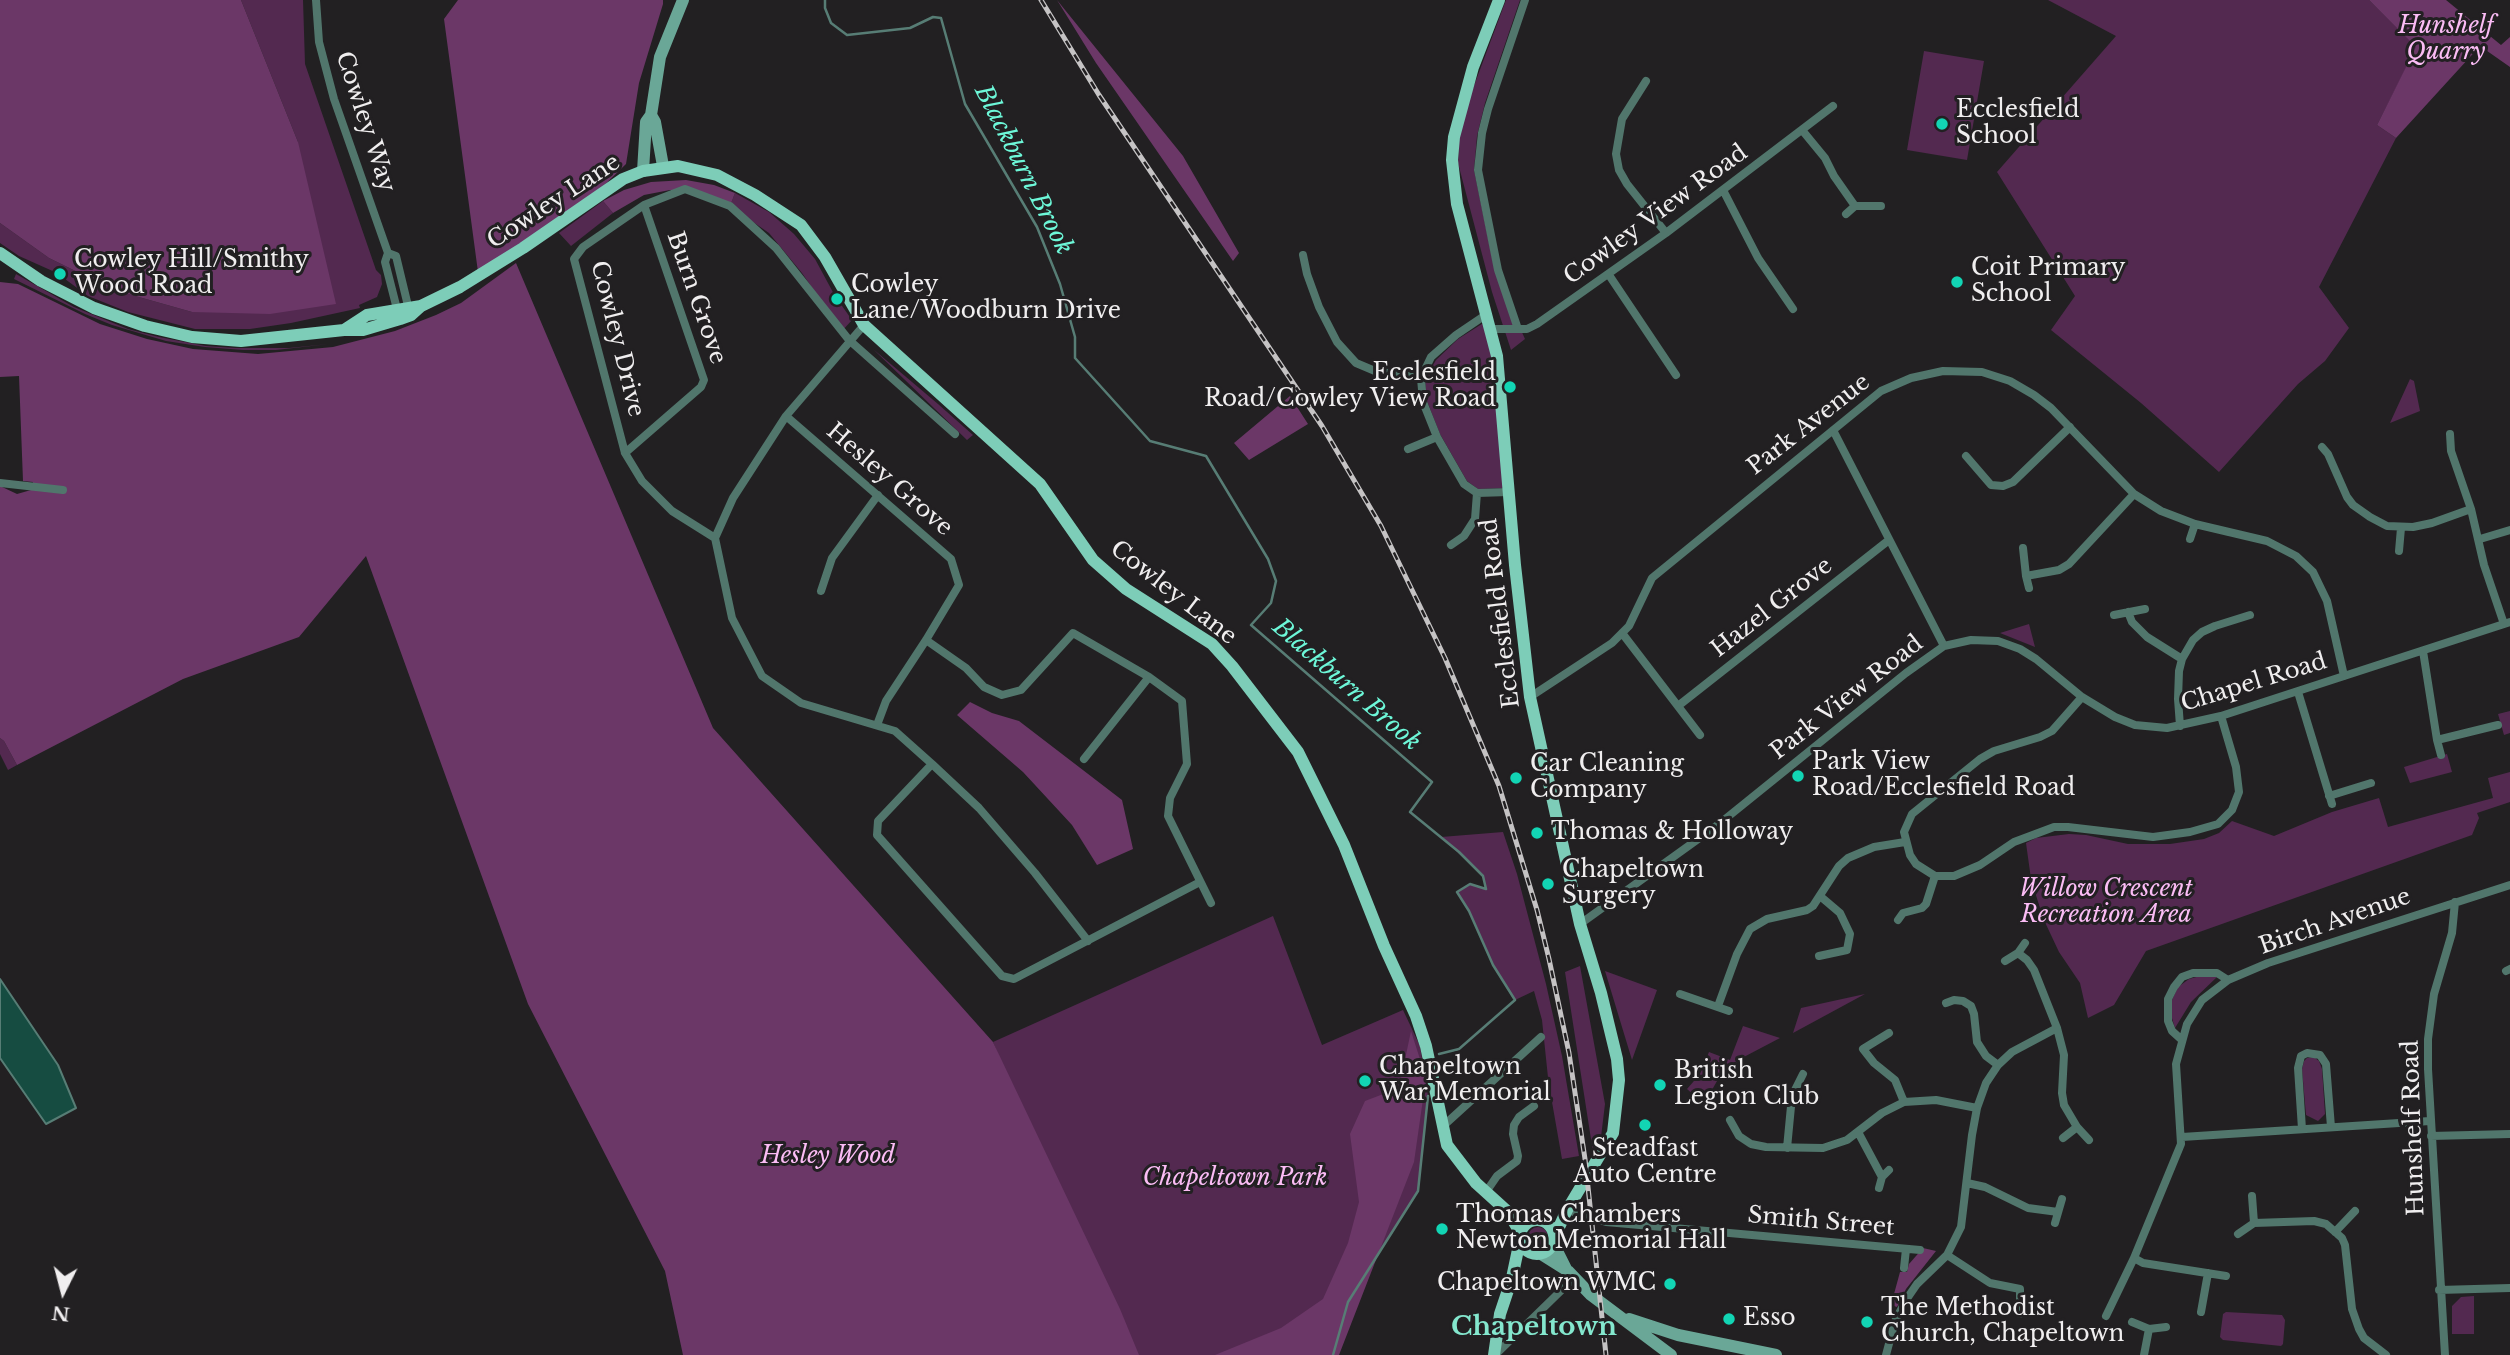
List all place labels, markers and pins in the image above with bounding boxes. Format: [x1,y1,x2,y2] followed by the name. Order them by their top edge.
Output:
[1956,97,2080,151] place label: Ecclesfield School
[1934,116,1950,132] marker: Ecclesfield School
[74,247,309,301] place label: Cowley Hill/Smithy Wood Road
[1971,255,2125,309] place label: Coit Primary School
[52,266,68,282] marker: Cowley Hill/Smithy Wood Road
[851,272,1121,326] place label: Cowley Lane/Woodburn Drive
[1949,274,1965,290] marker: Coit Primary School
[829,291,845,307] marker: Cowley Lane/Woodburn Drive
[1204,360,1496,414] place label: Ecclesfield Road/Cowley View Road
[1502,379,1518,395] marker: Ecclesfield Road/Cowley View Road
[1812,749,2075,803] place label: Park View Road/Ecclesfield Road
[1530,751,1684,805] place label: Car Cleaning Company
[1790,768,1806,784] marker: Park View Road/Ecclesfield Road
[1508,770,1524,786] marker: Car Cleaning Company
[1551,819,1793,847] place label: Thomas & Holloway
[1529,825,1545,841] marker: Thomas & Holloway
[1562,857,1704,911] place label: Chapeltown Surgery
[1540,876,1556,892] marker: Chapeltown Surgery
[1379,1054,1551,1108] place label: Chapeltown War Memorial
[1674,1058,1819,1112] place label: British Legion Club
[1357,1073,1373,1089] marker: Chapeltown War Memorial
[1652,1077,1668,1093] marker: British Legion Club
[1637,1117,1653,1133] marker: Steadfast Auto Centre
[1573,1136,1717,1190] place label: Steadfast Auto Centre
[1456,1202,1727,1256] place label: Thomas Chambers Newton Memorial Hall
[1434,1221,1450,1237] marker: Thomas Chambers Newton Memorial Hall
[1437,1270,1656,1298] place label: Chapeltown WMC
[1662,1276,1678,1292] marker: Chapeltown WMC
[1881,1295,2124,1349] place label: The Methodist Church, Chapeltown
[1743,1305,1796,1333] place label: Esso
[1721,1311,1737,1327] marker: Esso
[1859,1314,1875,1330] marker: The Methodist Church, Chapeltown

